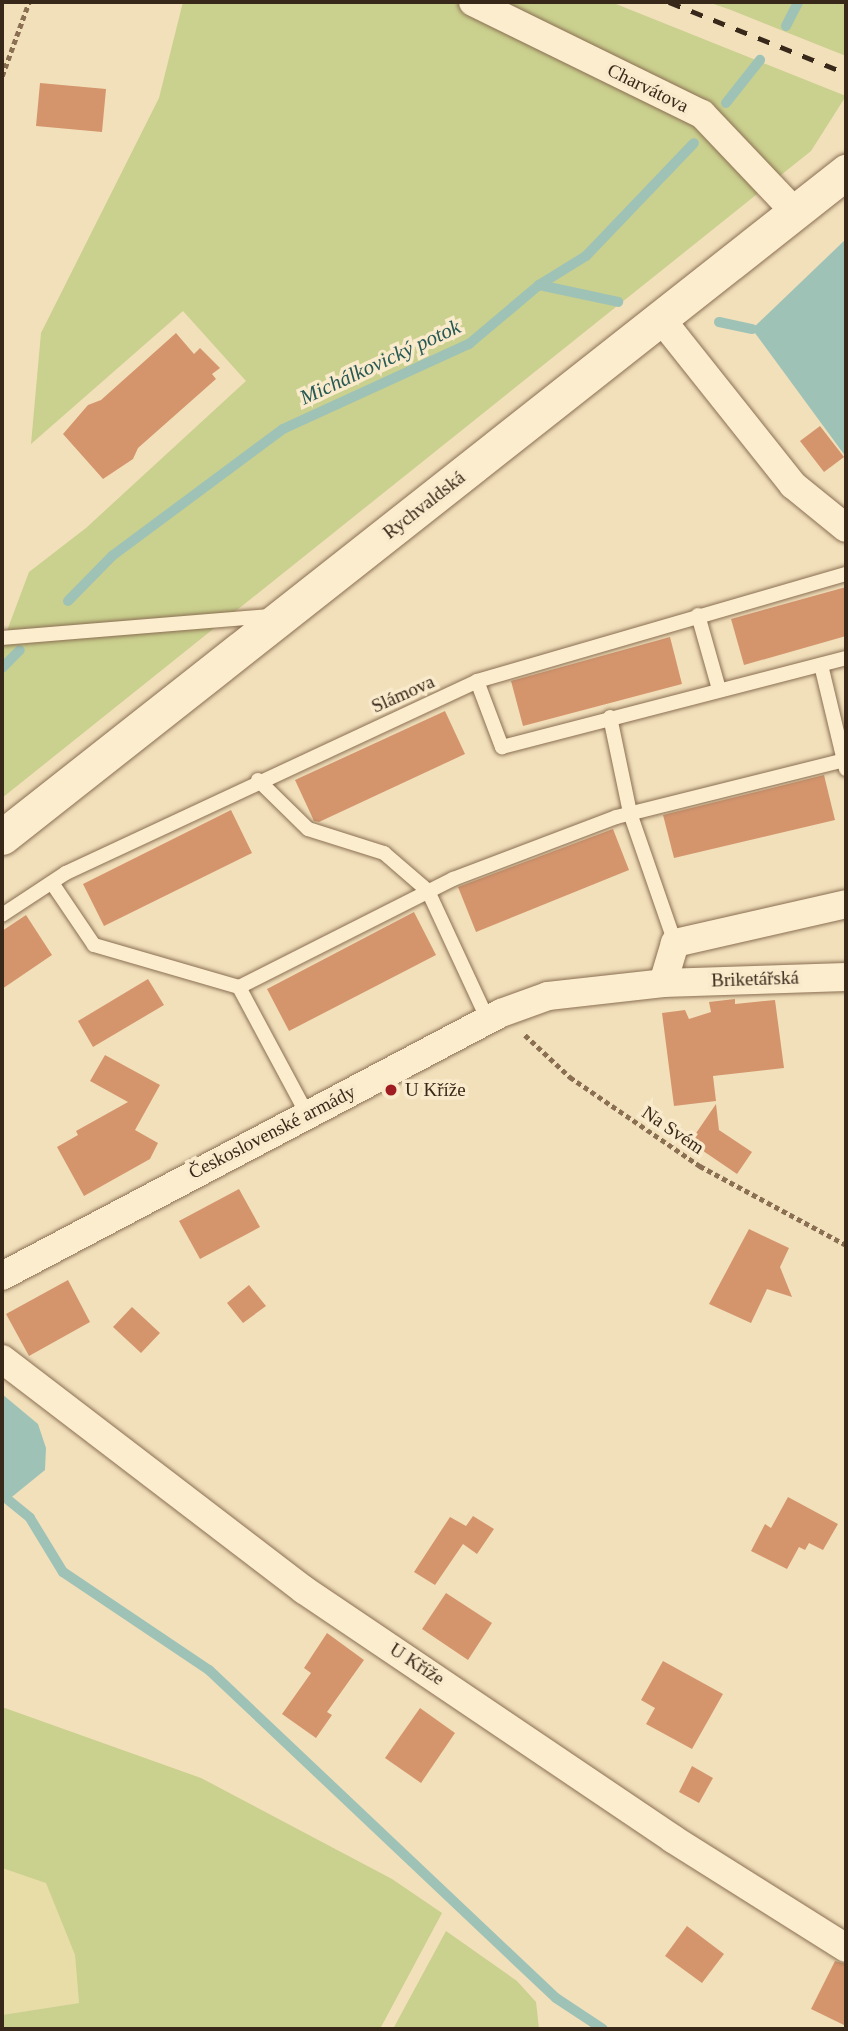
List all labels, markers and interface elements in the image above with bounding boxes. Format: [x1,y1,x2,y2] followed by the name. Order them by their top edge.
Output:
[604,59,692,117] street label: Charvátova
[296,314,464,410] water label: Michálkovický potok
[379,466,469,544] street label: Rychvaldská
[368,670,438,718] street label: Slámova
[711,966,799,992] street label: Briketářská
[405,1079,466,1101] place label: U Kříže
[185,1080,359,1184] street label: Československé armády
[383,1082,399,1098] marker: U Kříže
[638,1101,708,1159] street label: Na Svém
[385,1638,449,1690] street label: U Kříže

